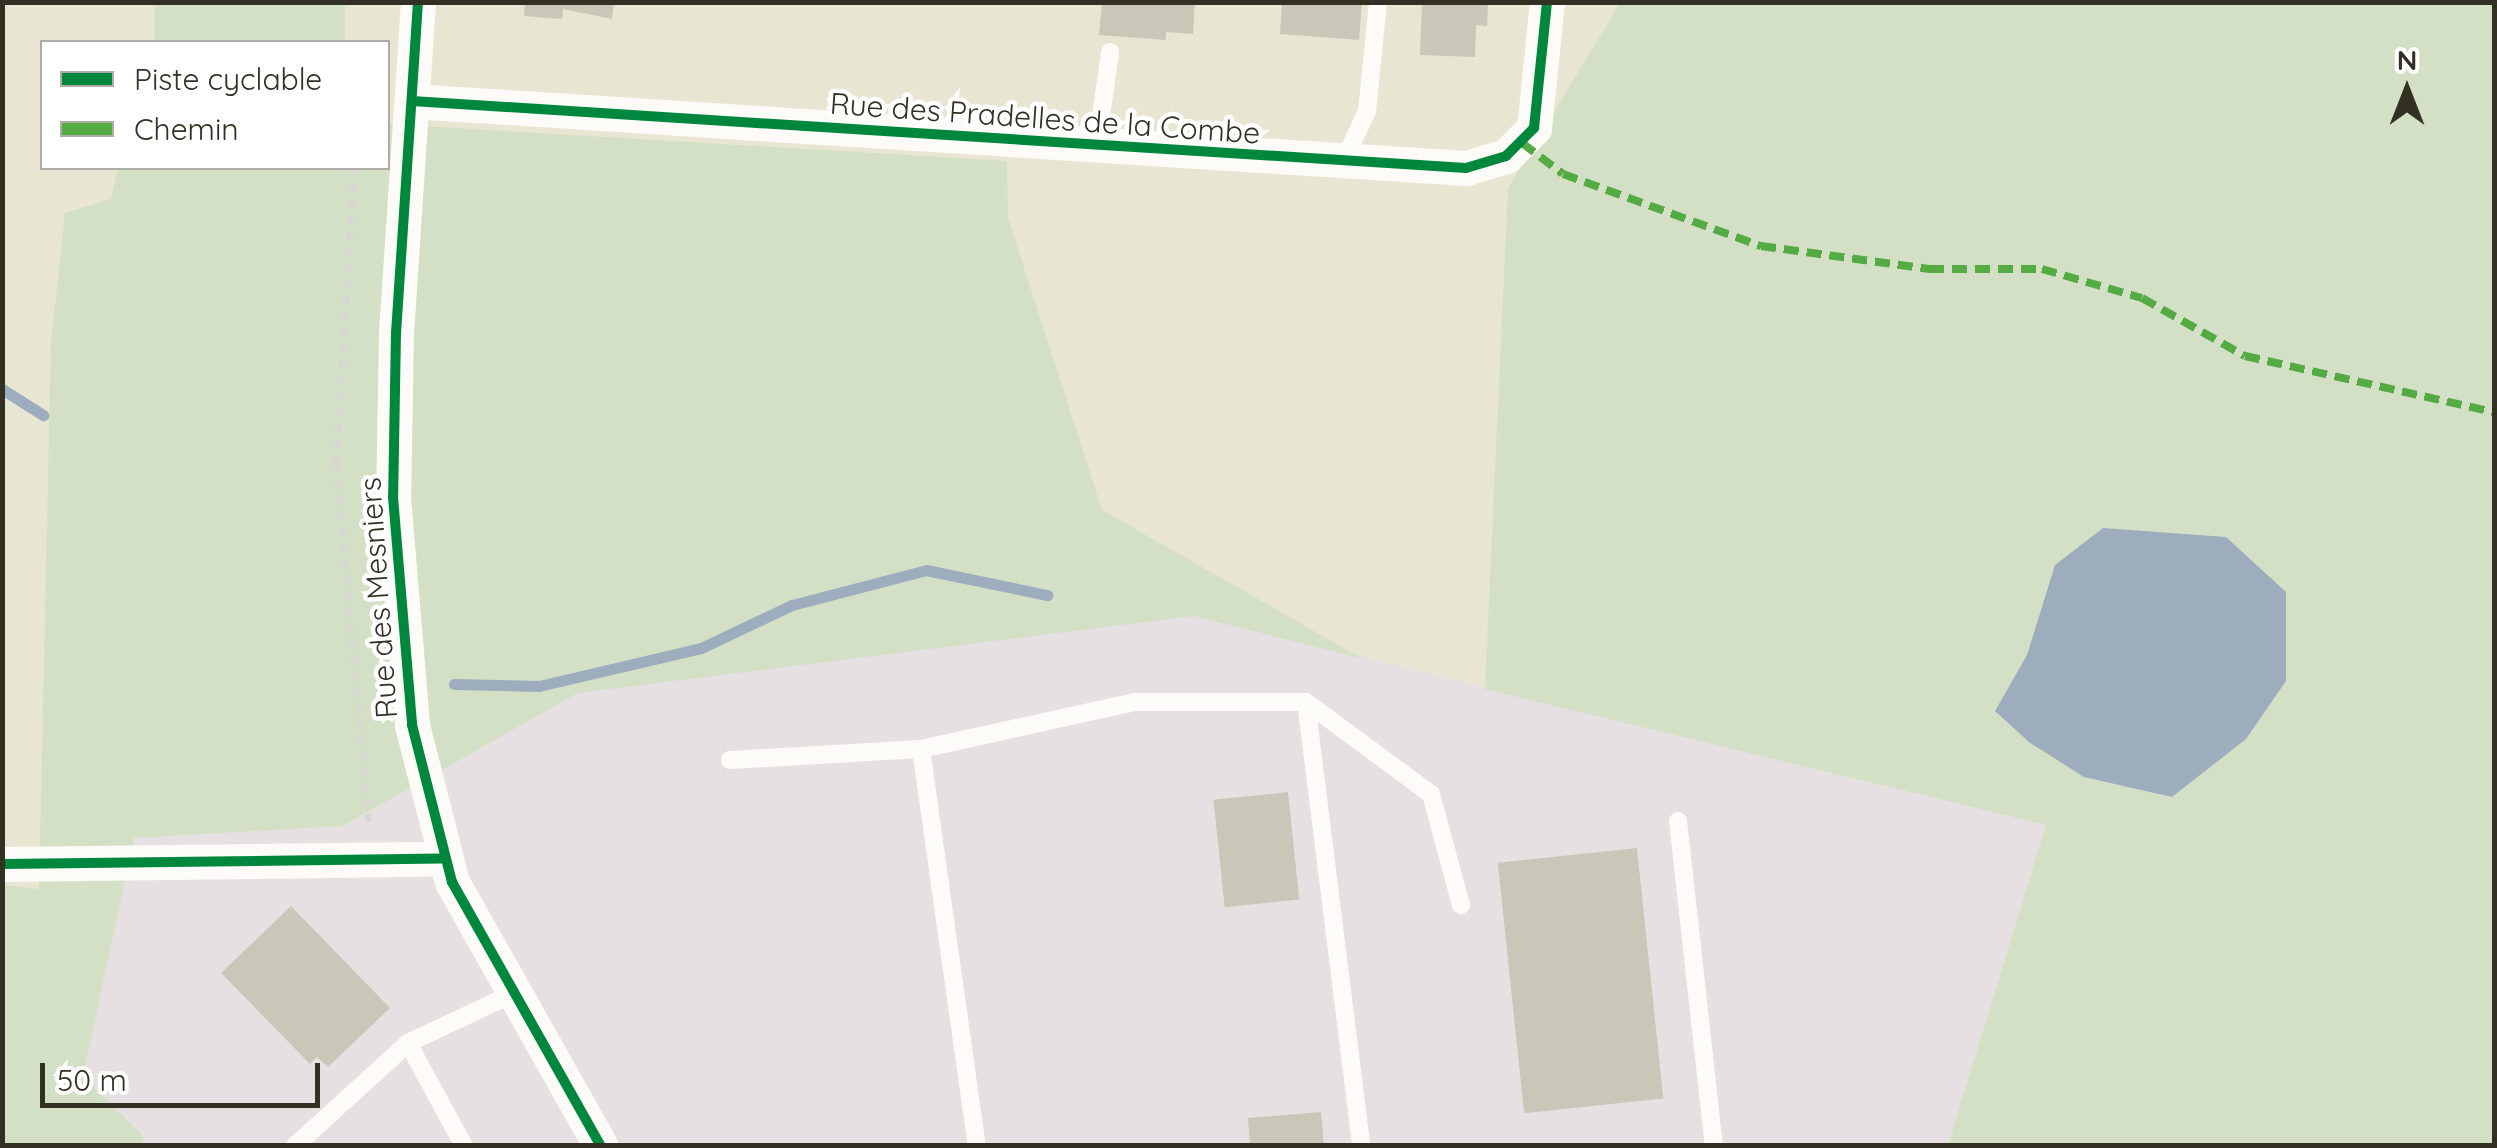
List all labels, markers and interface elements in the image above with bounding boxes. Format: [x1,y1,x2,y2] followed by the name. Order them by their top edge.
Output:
[40,40,390,170] legend
[2357,40,2457,140] north arrow
[2397,42,2417,77] text: N
[134,60,322,98] text: Piste cyclable
[829,85,1261,151] street label: Rue des Pradelles de la Combe
[134,110,239,148] text: Chemin
[352,476,404,720] street label: Rue des Mesniers
[45,1043,325,1105] scale bar
[57,1061,127,1099] text: 50 m

